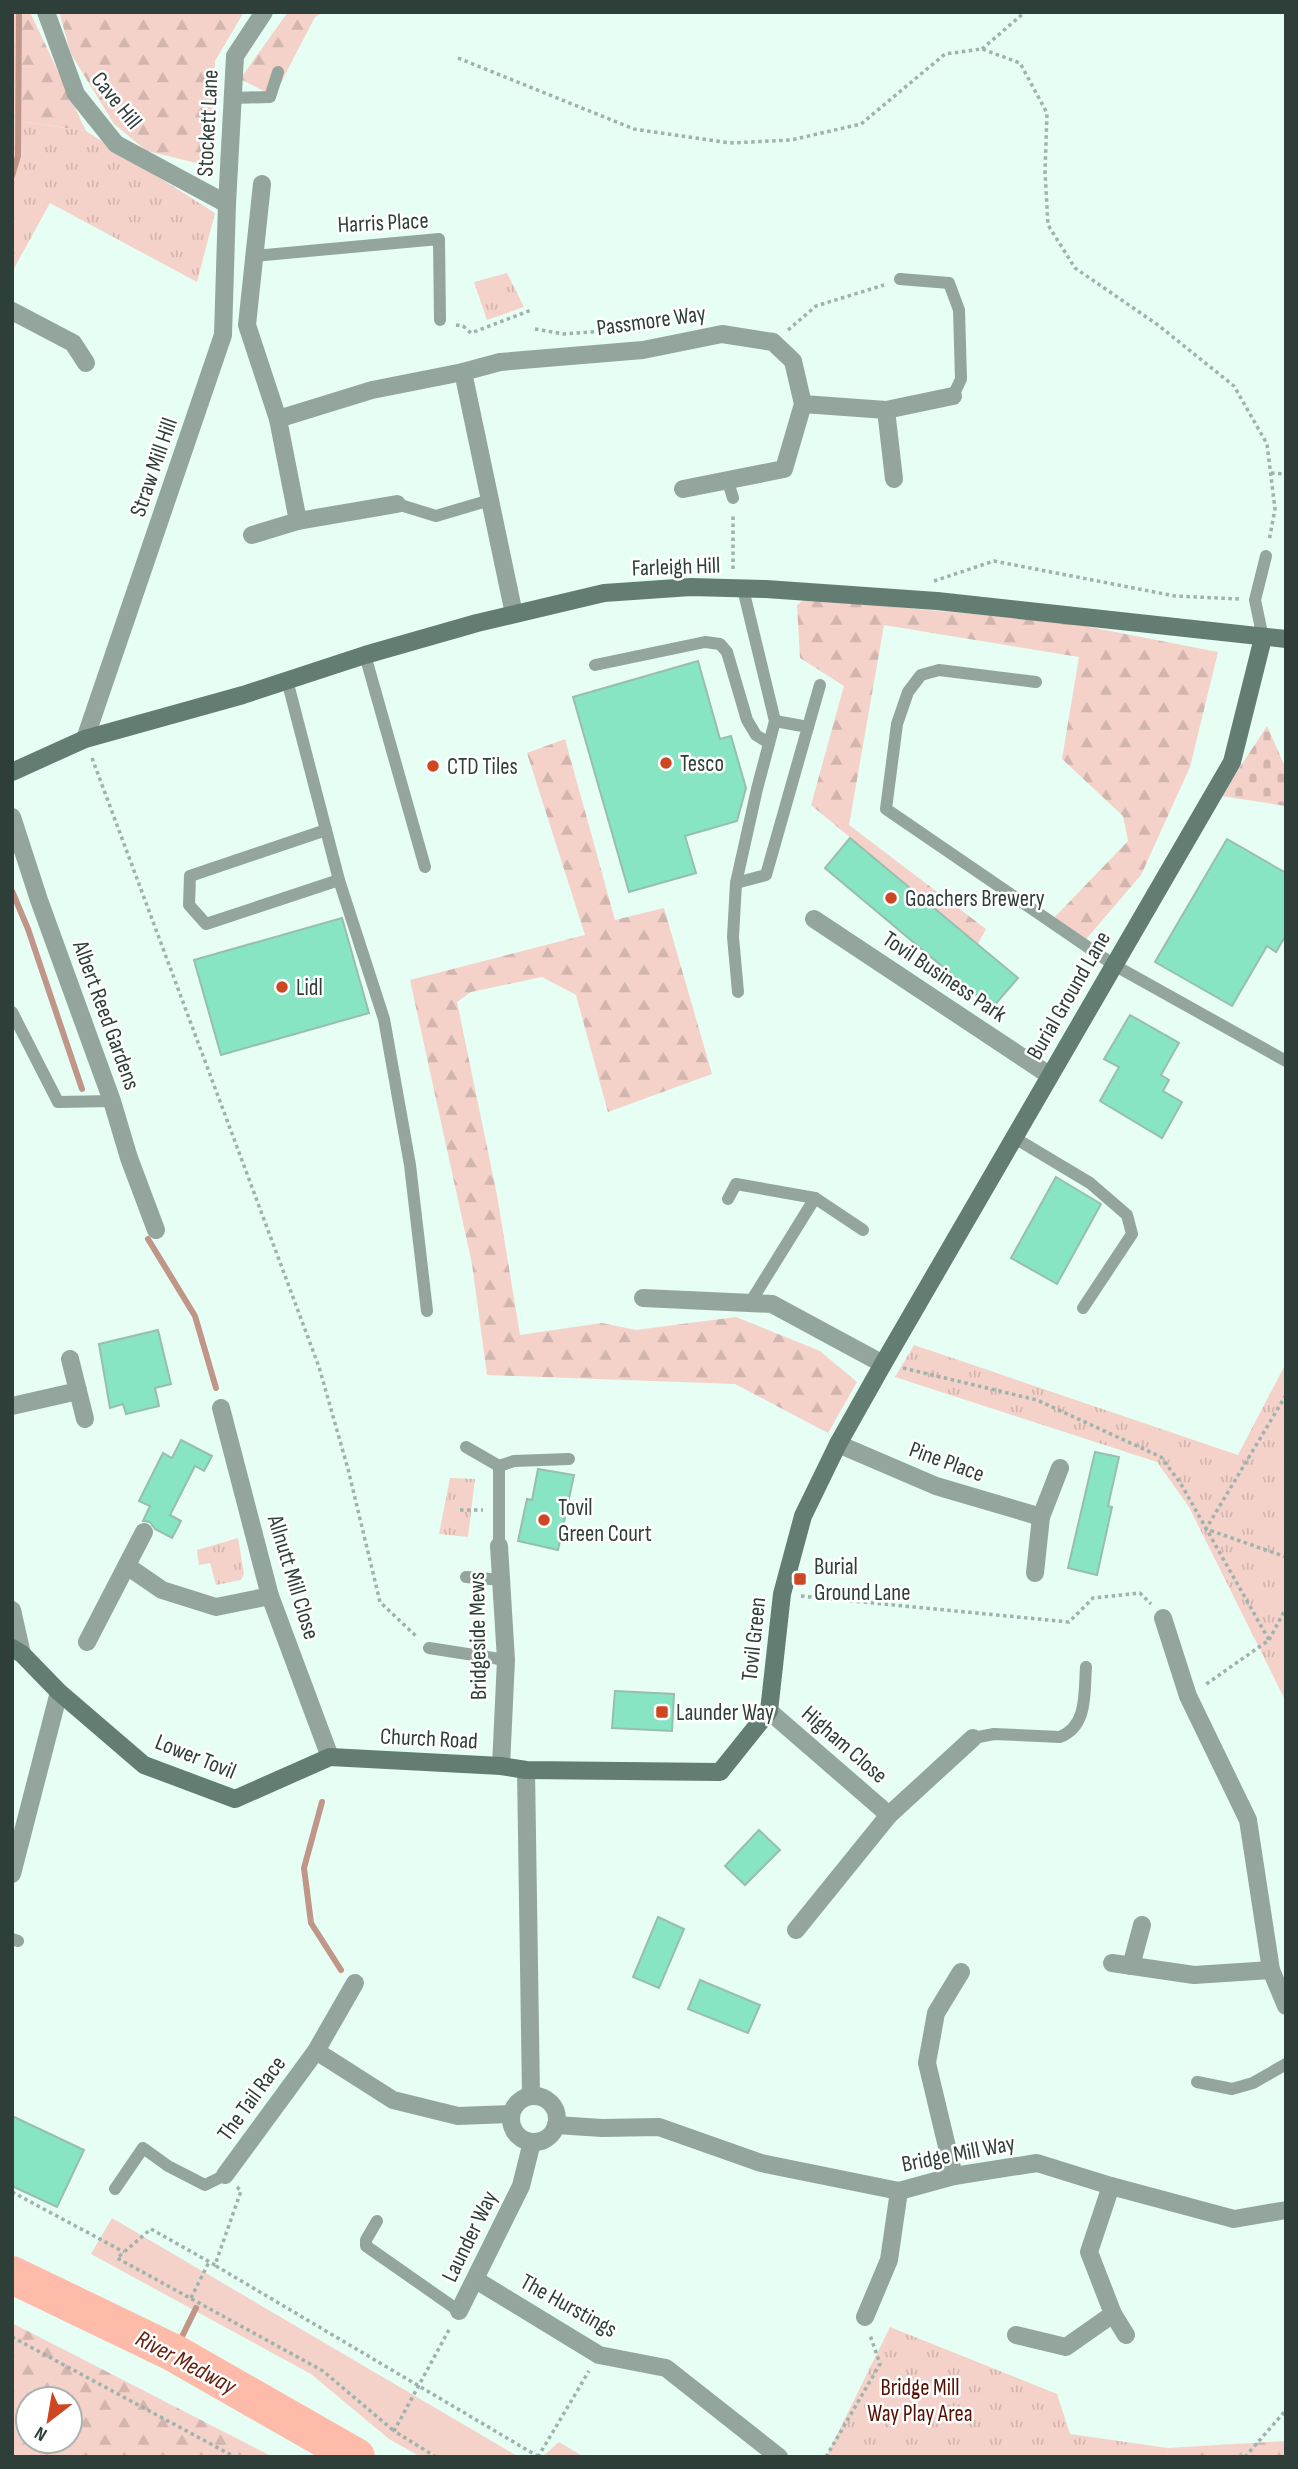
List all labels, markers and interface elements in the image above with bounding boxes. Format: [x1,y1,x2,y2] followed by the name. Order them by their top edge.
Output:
[85,66,148,135] street label: Cave Hill
[191,69,225,177] street label: Stockett Lane
[337,207,429,239] street label: Harris Place
[595,299,708,343] street label: Passmore Way
[124,414,184,521] street label: Straw Mill Hill
[631,551,721,583] street label: Farleigh Hill
[680,750,724,778] place label: Tesco
[447,753,518,781] place label: CTD Tiles
[658,755,674,771] marker: Tesco
[425,758,441,774] marker: CTD Tiles
[905,885,1045,913] place label: Goachers Brewery
[883,890,899,906] marker: Goachers Brewery
[877,925,1012,1029] street label: Tovil Business Park
[1021,926,1117,1065] street label: Burial Ground Lane
[66,936,146,1094] street label: Albert Reed Gardens
[296,974,323,1002] place label: Lidl
[274,979,290,995] marker: Lidl
[905,1435,988,1488] street label: Pine Place
[558,1494,652,1548] place label: Tovil Green Court
[261,1511,325,1643] street label: Allnutt Mill Close
[536,1512,552,1528] marker: Tovil Green Court
[814,1553,910,1607] place label: Burial Ground Lane
[792,1571,808,1587] marker: Burial Ground Lane
[463,1572,493,1700] street label: Bridgeside Mews
[736,1596,772,1683] street label: Tovil Green
[676,1699,774,1727] place label: Launder Way
[796,1700,893,1790] street label: Higham Close
[654,1704,670,1720] marker: Launder Way
[379,1722,479,1756] street label: Church Road
[151,1728,240,1786] street label: Lower Tovil
[212,2051,292,2147] street label: The Tail Race
[899,2129,1017,2179] street label: Bridge Mill Way
[436,2186,504,2287] street label: Launder Way
[515,2268,622,2344] street label: The Hurstings
[131,2324,242,2401] water label: River Medway
[867,2374,973,2428] park label: Bridge Mill Way Play Area
[14,2385,84,2455] north arrow
[31,2421,51,2446] text: N

